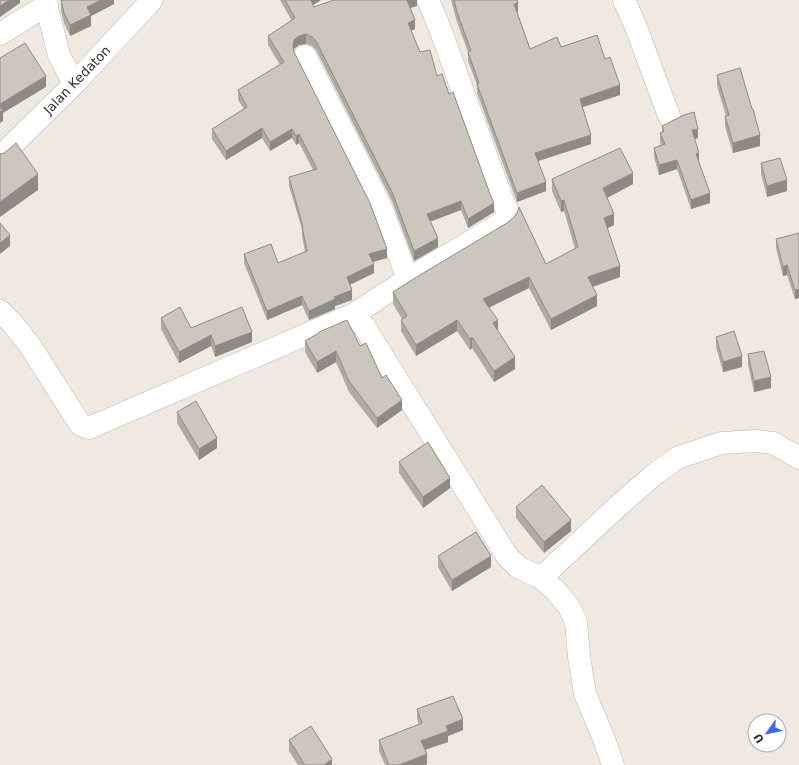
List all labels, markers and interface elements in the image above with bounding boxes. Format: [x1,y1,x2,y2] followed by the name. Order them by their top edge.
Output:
[40,43,113,118] street label: Jalan Kedaton
[747,713,787,753] north arrow
[751,731,767,745] text: U

